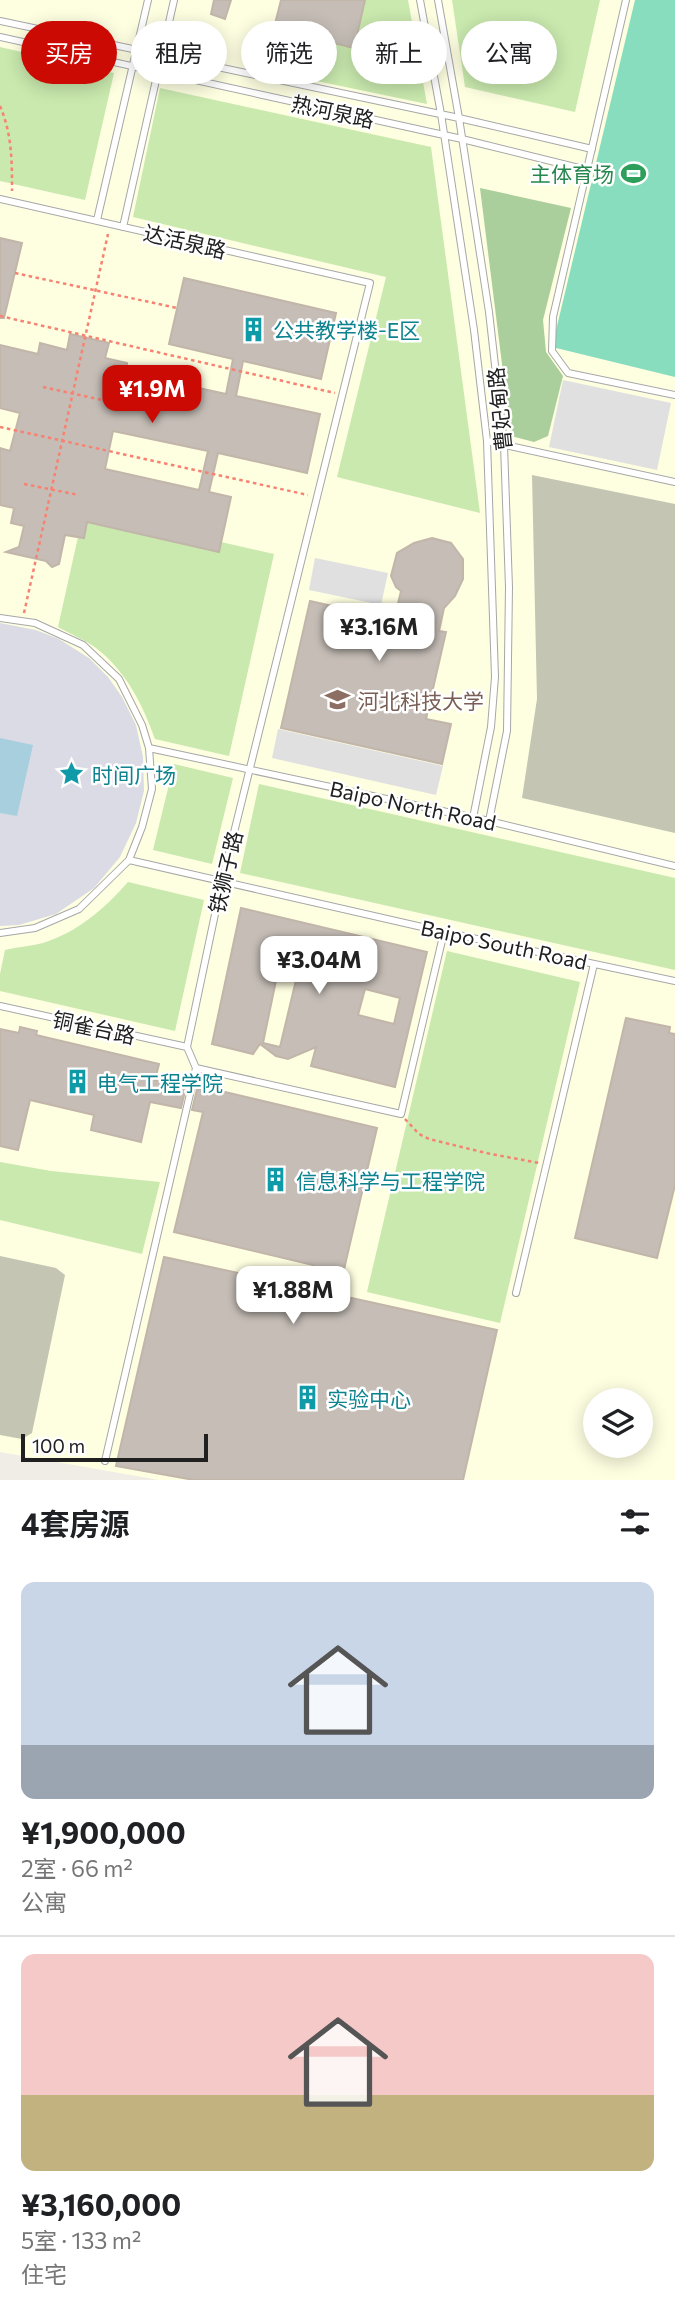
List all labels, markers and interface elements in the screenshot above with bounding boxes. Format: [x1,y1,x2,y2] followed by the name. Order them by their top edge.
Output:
[21,21,117,84] chip: 买房
[131,21,227,84] chip: 租房
[241,21,337,84] chip: 筛选
[351,21,447,84] chip: 新上
[461,21,557,84] chip: 公寓
[289,90,377,132] street label: 热河泉路
[620,159,648,187] sports icon: 主体育场
[530,161,614,186] place label: 主体育场
[141,219,229,263] street label: 达活泉路
[239,315,267,343] building icon: 公共教学楼-E区
[273,317,420,342] place label: 公共教学楼-E区
[103,366,201,425] pin: ¥1.9M
[482,366,516,452] street label: 曹妃甸路
[118,374,186,402] text: ¥1.9M
[322,604,436,663] pin: ¥3.16M
[339,612,419,640] text: ¥3.16M
[324,686,352,714] school or university icon: 河北科技大学
[358,688,484,713] place label: 河北科技大学
[58,760,86,788] place icon: 时间广场
[92,762,176,787] place label: 时间广场
[328,775,498,835] street label: Baipo North Road
[203,828,247,916] street label: 铁狮子路
[419,914,589,974] street label: Baipo South Road
[262,936,376,996] pin: ¥3.04M
[276,945,362,973] text: ¥3.04M
[50,1006,138,1048] street label: 铜雀台路
[63,1068,91,1096] building icon: 电气工程学院
[97,1070,223,1095] place label: 电气工程学院
[262,1166,290,1194] building icon: 信息科学与工程学院
[296,1168,485,1193] place label: 信息科学与工程学院
[236,1266,350,1326] pin: ¥1.88M
[252,1275,334,1303] text: ¥1.88M
[293,1384,321,1412] building icon: 实验中心
[327,1386,411,1411] place label: 实验中心
[583,1388,653,1458] map controls
[583,1388,653,1458] button: layers
[21,1431,208,1463] scale bar
[32,1434,85,1457] text: 100 m
[616,1503,654,1541] icon: filters
[21,1504,129,1541] text: 4套房源
[275,1627,401,1753] icon: home
[21,1813,186,1850] text: ¥1,900,000
[21,1854,133,1882] text: 2室 · 66 m²
[21,1888,67,1916] text: 公寓
[275,1999,401,2125] icon: home
[21,2185,181,2222] text: ¥3,160,000
[21,2226,141,2254] text: 5室 · 133 m²
[21,2260,67,2288] text: 住宅

